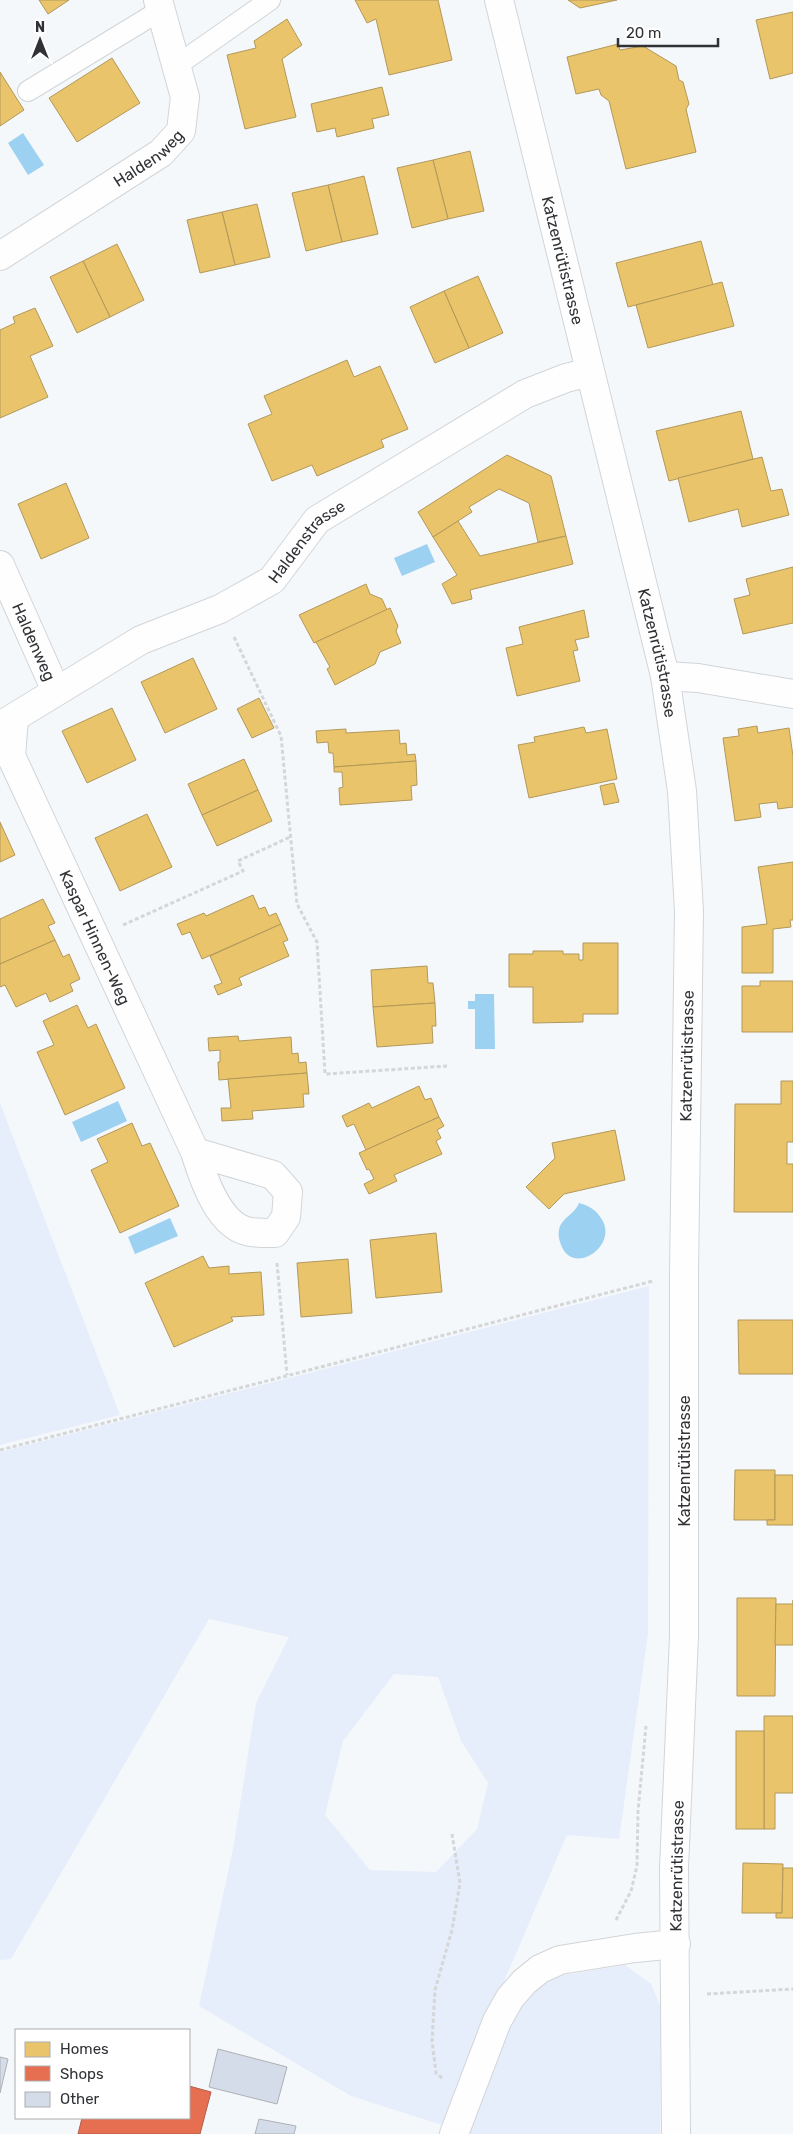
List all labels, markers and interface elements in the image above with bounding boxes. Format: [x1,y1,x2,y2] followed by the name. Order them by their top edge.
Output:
[15,15,65,65] north arrow
[618,15,718,47] scale bar
[35,19,45,36] text: N
[626,24,661,42] text: 20 m
[110,125,187,191] street label: Haldenweg
[538,194,588,327] street label: Katzenrütistrasse
[264,496,348,587] street label: Haldenstrasse
[634,586,681,719] street label: Katzenrütistrasse
[8,600,60,684] street label: Haldenweg
[56,867,135,1008] street label: Kaspar Hinnen-Weg
[676,990,698,1122] street label: Katzenrütistrasse
[675,1395,694,1527] street label: Katzenrütistrasse
[666,1800,688,1932] street label: Katzenrütistrasse
[15,2029,190,2119] legend
[60,2040,109,2058] text: Homes
[60,2065,104,2083] text: Shops
[60,2090,100,2108] text: Other

